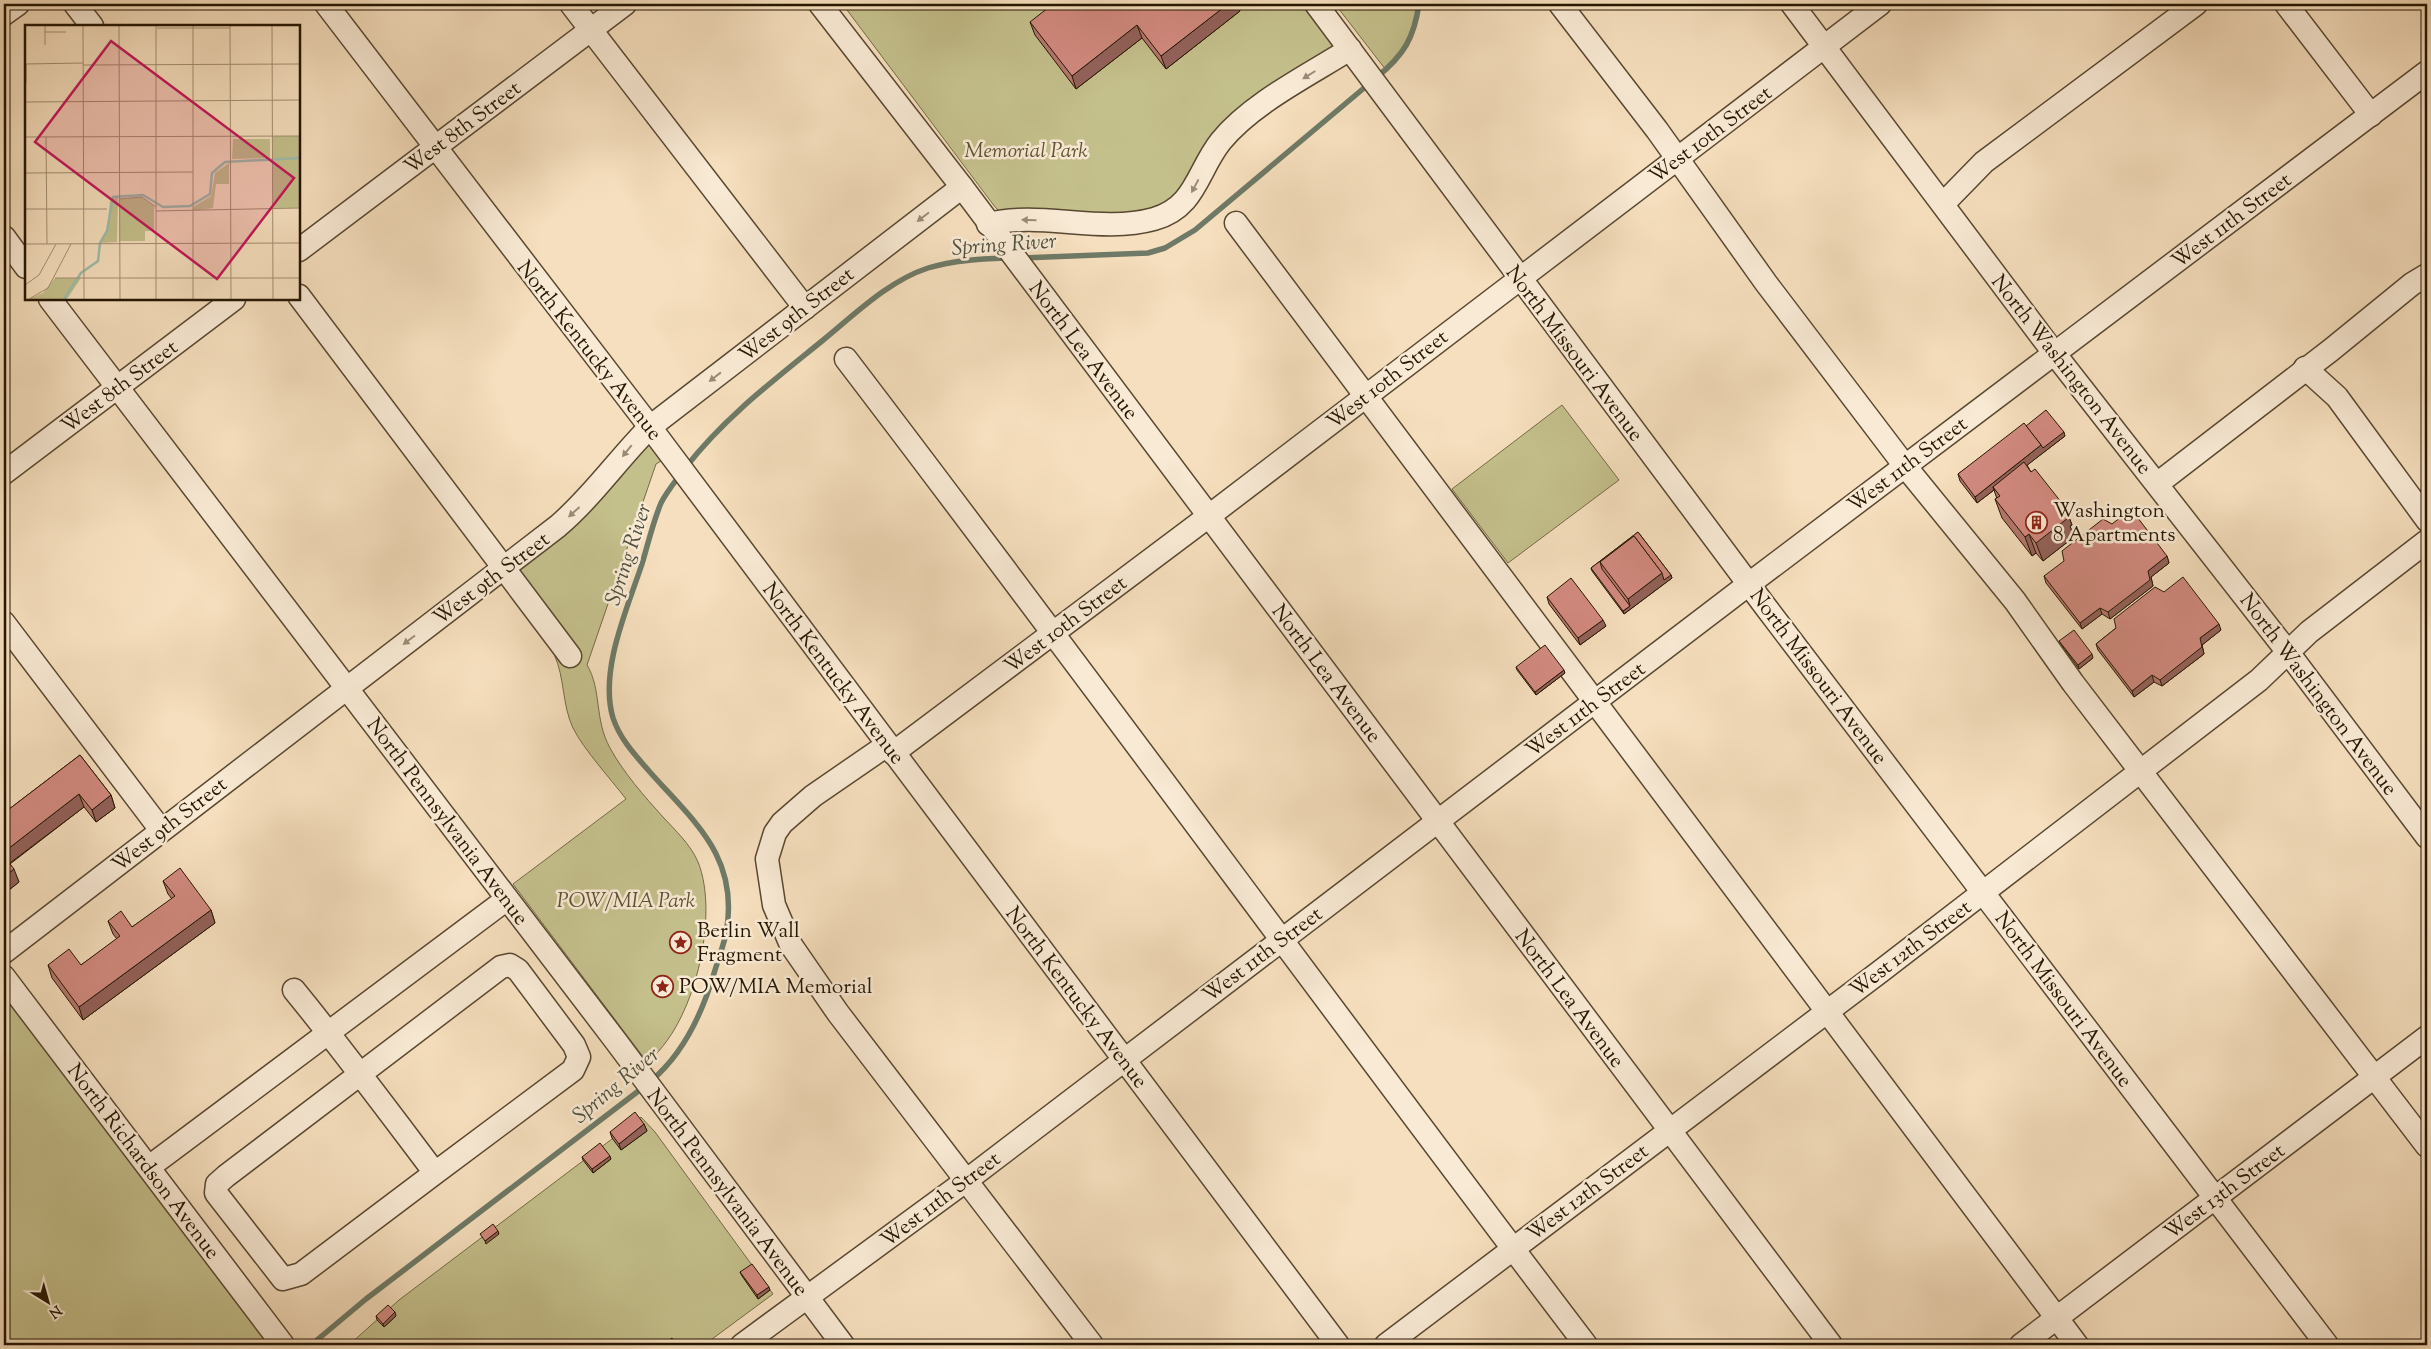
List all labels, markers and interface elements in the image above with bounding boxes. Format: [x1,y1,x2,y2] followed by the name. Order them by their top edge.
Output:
[25,25,300,300] inset map
[1302,70,1316,80] one-way arrow
[398,75,528,183] street label: West 8th Street
[1643,79,1779,192] street label: West 10th Street
[964,137,1088,167] park label: Memorial Park
[2166,166,2299,277] street label: West 11th Street
[1191,179,1199,193] one-way arrow
[917,211,930,222] one-way arrow
[1021,216,1037,224] one-way arrow
[951,226,1058,266] water label: Spring River
[509,255,668,447] street label: North Kentucky Avenue
[1497,260,1650,449] street label: North Missouri Avenue
[733,261,861,370] street label: West 9th Street
[1983,269,2158,482] street label: North Washington Avenue
[1020,276,1145,427] street label: North Lea Avenue
[1321,323,1455,438] street label: West 10th Street
[55,334,185,442] street label: West 8th Street
[708,372,722,382] one-way arrow
[1842,410,1975,521] street label: West 11th Street
[622,444,633,457] one-way arrow
[2053,497,2176,551] place label: Washington 8 Apartments
[598,500,661,610] water label: Spring River
[568,506,580,518] one-way arrow
[2025,510,2049,534] building icon: Washington 8 Apartments
[428,526,557,633] street label: West 9th Street
[998,569,1134,682] street label: West 10th Street
[754,577,911,771] street label: North Kentucky Avenue
[1741,583,1894,772] street label: North Missouri Avenue
[2231,588,2403,803] street label: North Washington Avenue
[1263,599,1388,750] street label: North Lea Avenue
[402,635,415,646] one-way arrow
[1520,655,1653,766] street label: West 11th Street
[358,712,535,932] street label: North Pennsylvania Avenue
[106,771,234,880] street label: West 9th Street
[557,887,696,917] park label: POW/MIA Park
[1844,894,1979,1006] street label: West 12th Street
[1197,900,1330,1011] street label: West 11th Street
[997,901,1154,1095] street label: North Kentucky Avenue
[1986,906,2139,1095] street label: North Missouri Avenue
[697,917,800,971] place label: Berlin Wall Fragment
[1506,924,1631,1075] street label: North Lea Avenue
[669,930,693,954] place icon: Berlin Wall Fragment
[679,973,873,1003] place label: POW/MIA Memorial
[651,974,675,998] place icon: POW/MIA Memorial
[566,1040,668,1132] water label: Spring River
[59,1058,226,1266] street label: North Richardson Avenue
[638,1083,815,1303] street label: North Pennsylvania Avenue
[2158,1137,2292,1248] street label: West 13th Street
[1521,1138,1656,1250] street label: West 12th Street
[875,1145,1008,1256] street label: West 11th Street
[22,1276,72,1326] north arrow
[44,1299,65,1322] text: N

